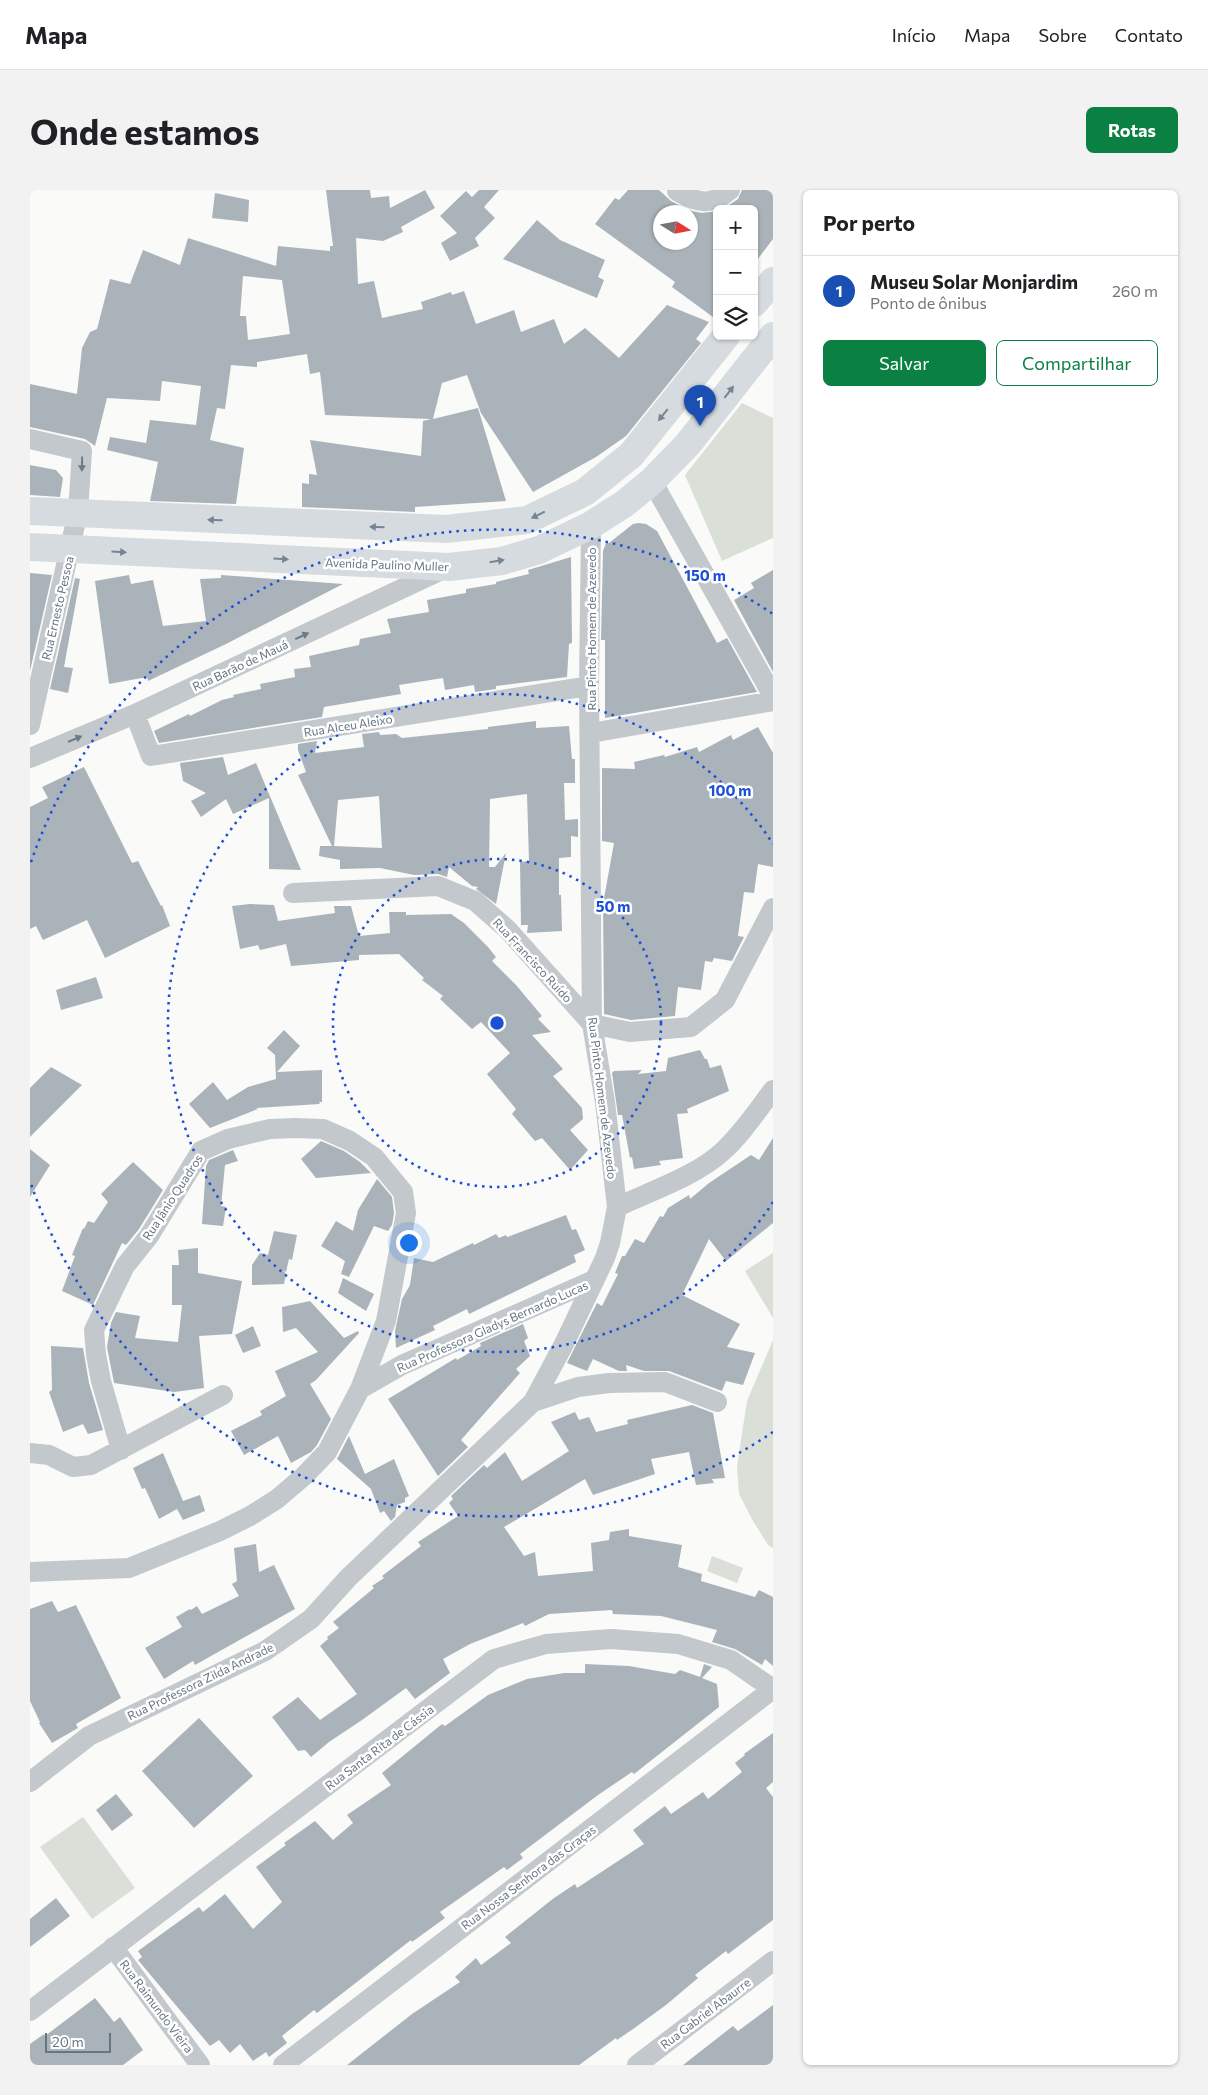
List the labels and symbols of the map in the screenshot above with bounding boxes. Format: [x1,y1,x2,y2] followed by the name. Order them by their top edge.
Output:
[653,205,698,250] north arrow
[684,385,716,426] pin: 1
[724,385,734,399] one-way arrow
[657,408,668,421] one-way arrow
[78,456,86,472] one-way arrow
[531,511,545,519] one-way arrow
[206,515,222,523] one-way arrow
[369,522,385,530] one-way arrow
[584,547,598,711] street label: Rua Pinto Homem de Azevedo
[111,548,127,556] one-way arrow
[38,555,76,661] street label: Rua Ernesto Pessoa
[325,555,449,573] street label: Avenida Paulino Muller
[273,556,289,564] one-way arrow
[490,557,506,565] one-way arrow
[684,566,726,584] text: 150 m
[295,631,309,639] one-way arrow
[190,637,290,693] street label: Rua Barão de Mauá
[303,711,393,739] street label: Rua Alceu Aleixo
[68,735,82,743] one-way arrow
[709,781,751,799] text: 100 m
[596,897,630,915] text: 50 m
[491,915,575,1005] street label: Rua Francisco Ruído
[488,1014,506,1032] centre of rings
[586,1016,620,1180] street label: Rua Pinto Homem de Azevedo
[139,1152,206,1243] street label: Rua Jânio Quadros
[396,1230,422,1256] your location
[394,1277,590,1375] street label: Rua Professora Gladys Bernardo Lucas
[125,1640,275,1722] street label: Rua Professora Zilda Andrade
[322,1702,436,1792] street label: Rua Santa Rita de Cássia
[458,1822,598,1932] street label: Rua Nossa Senhora das Graças
[117,1957,197,2055] street label: Rua Raimundo Vieira
[657,1975,753,2051] street label: Rua Gabriel Abaurre
[45,2030,111,2053] scale bar

